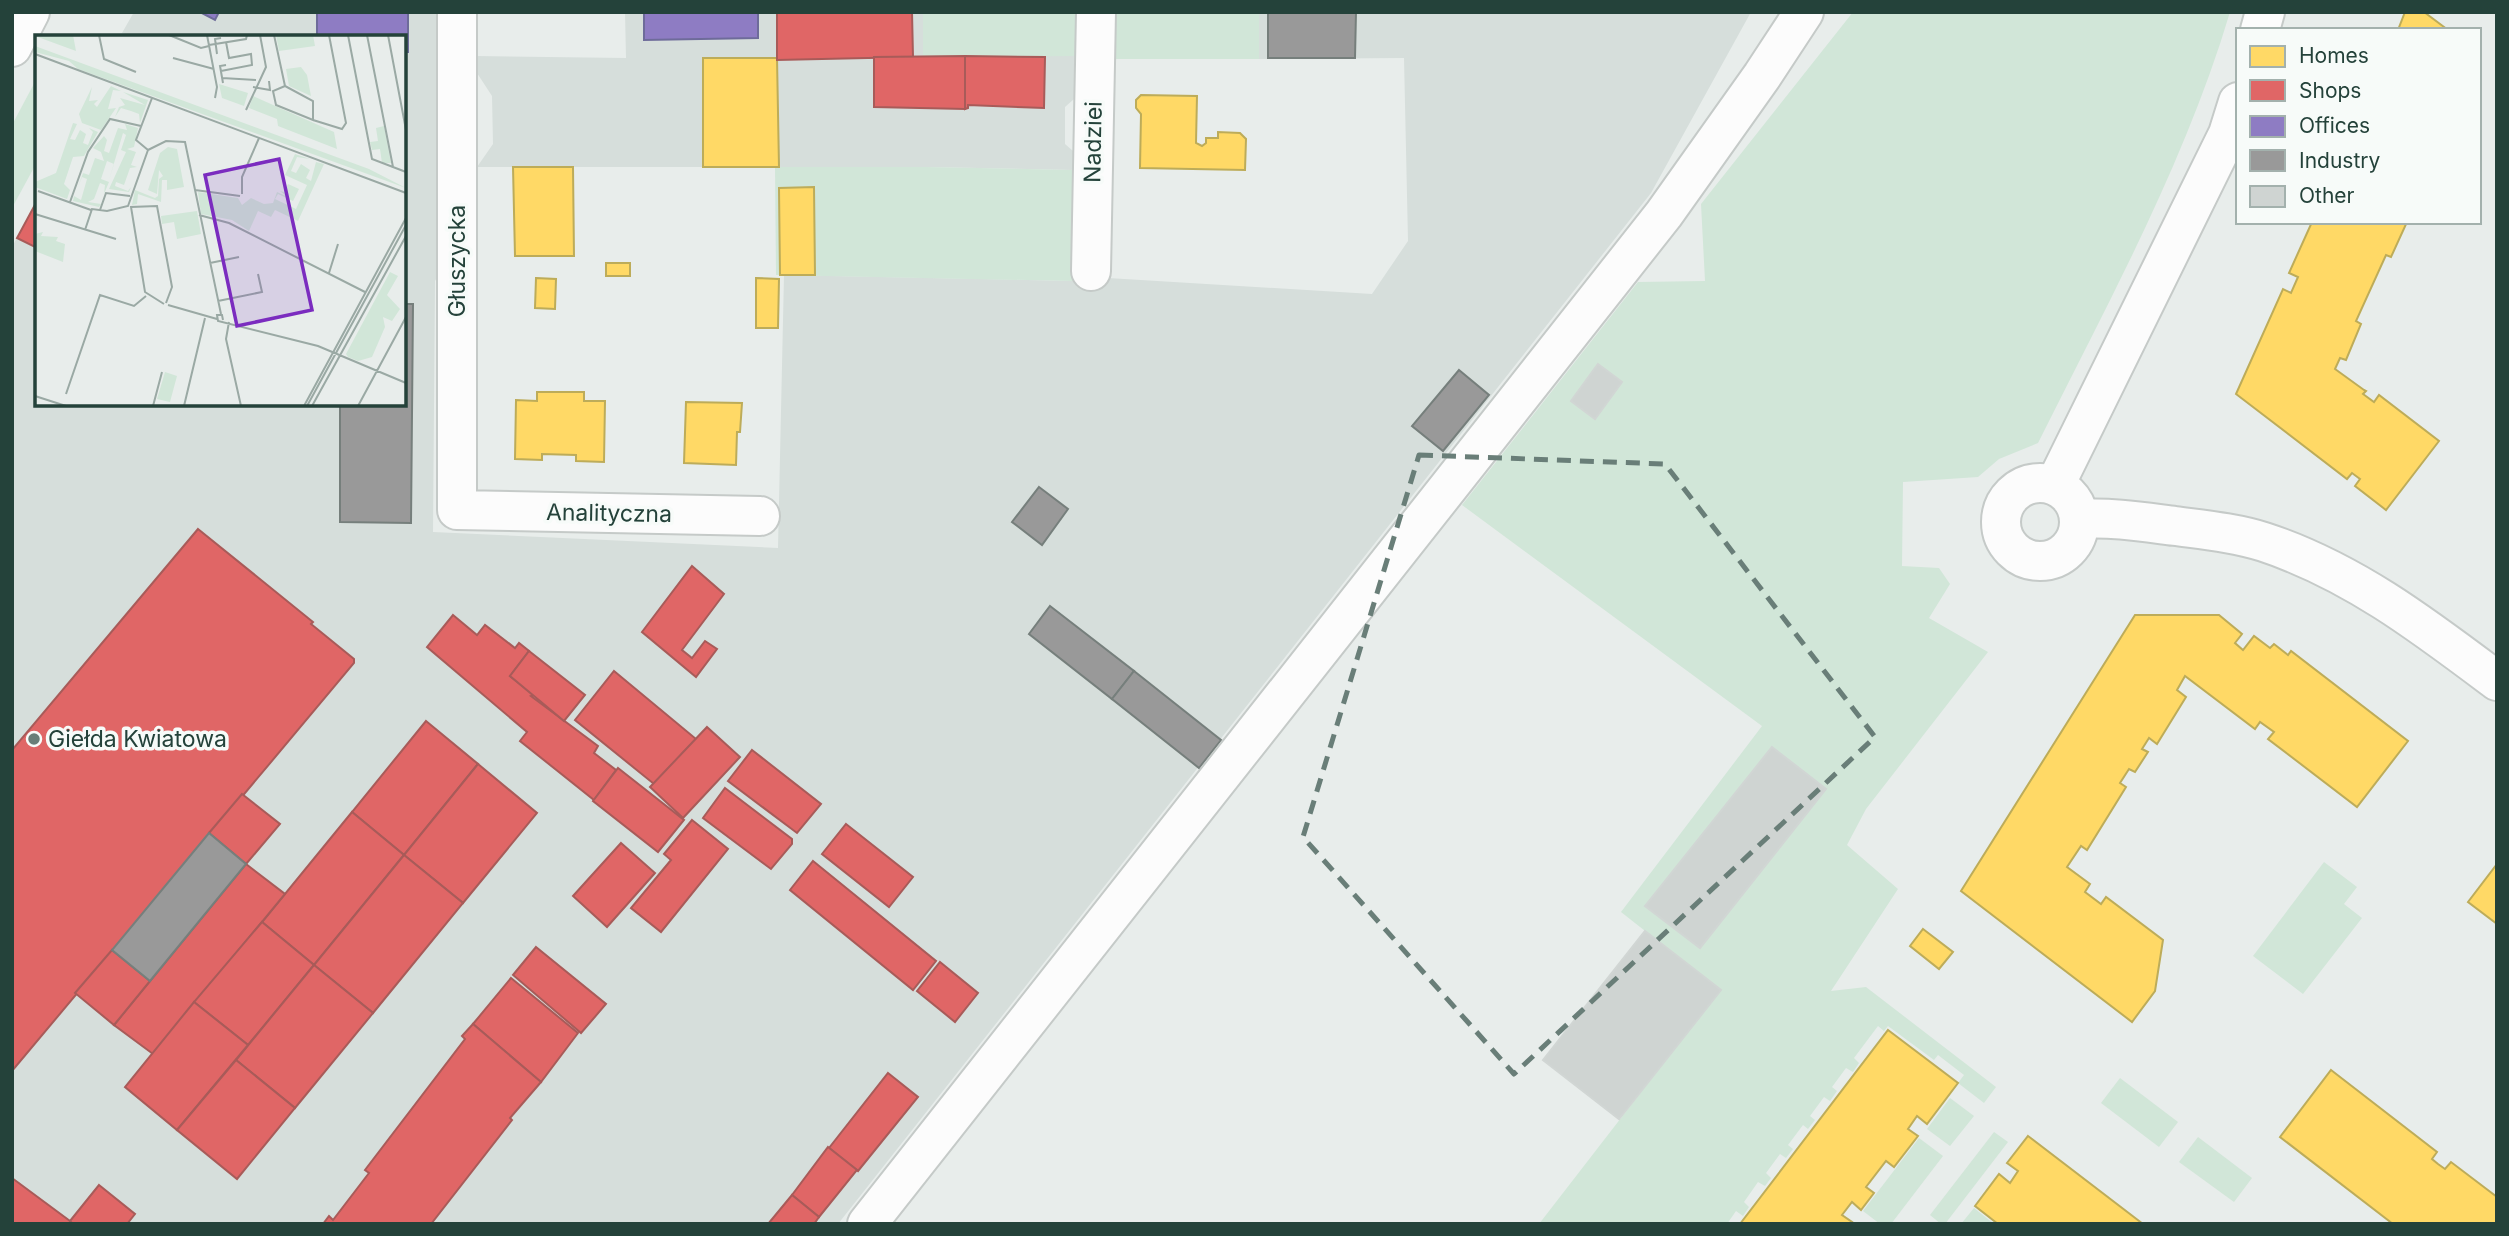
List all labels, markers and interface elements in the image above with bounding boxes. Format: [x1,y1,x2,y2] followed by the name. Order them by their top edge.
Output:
[2236,28,2481,224] legend
[35,35,406,406] inset map
[2299,43,2369,68] text: Homes
[2299,78,2361,103] text: Shops
[1078,101,1108,183] street label: Nadziei
[2299,113,2370,138] text: Offices
[2299,148,2381,173] text: Industry
[2299,183,2355,208] text: Other
[443,205,471,317] street label: Głuszycka
[546,498,672,528] street label: Analityczna
[48,725,227,753] place label: Giełda Kwiatowa
[26,731,42,747] marker: Giełda Kwiatowa

